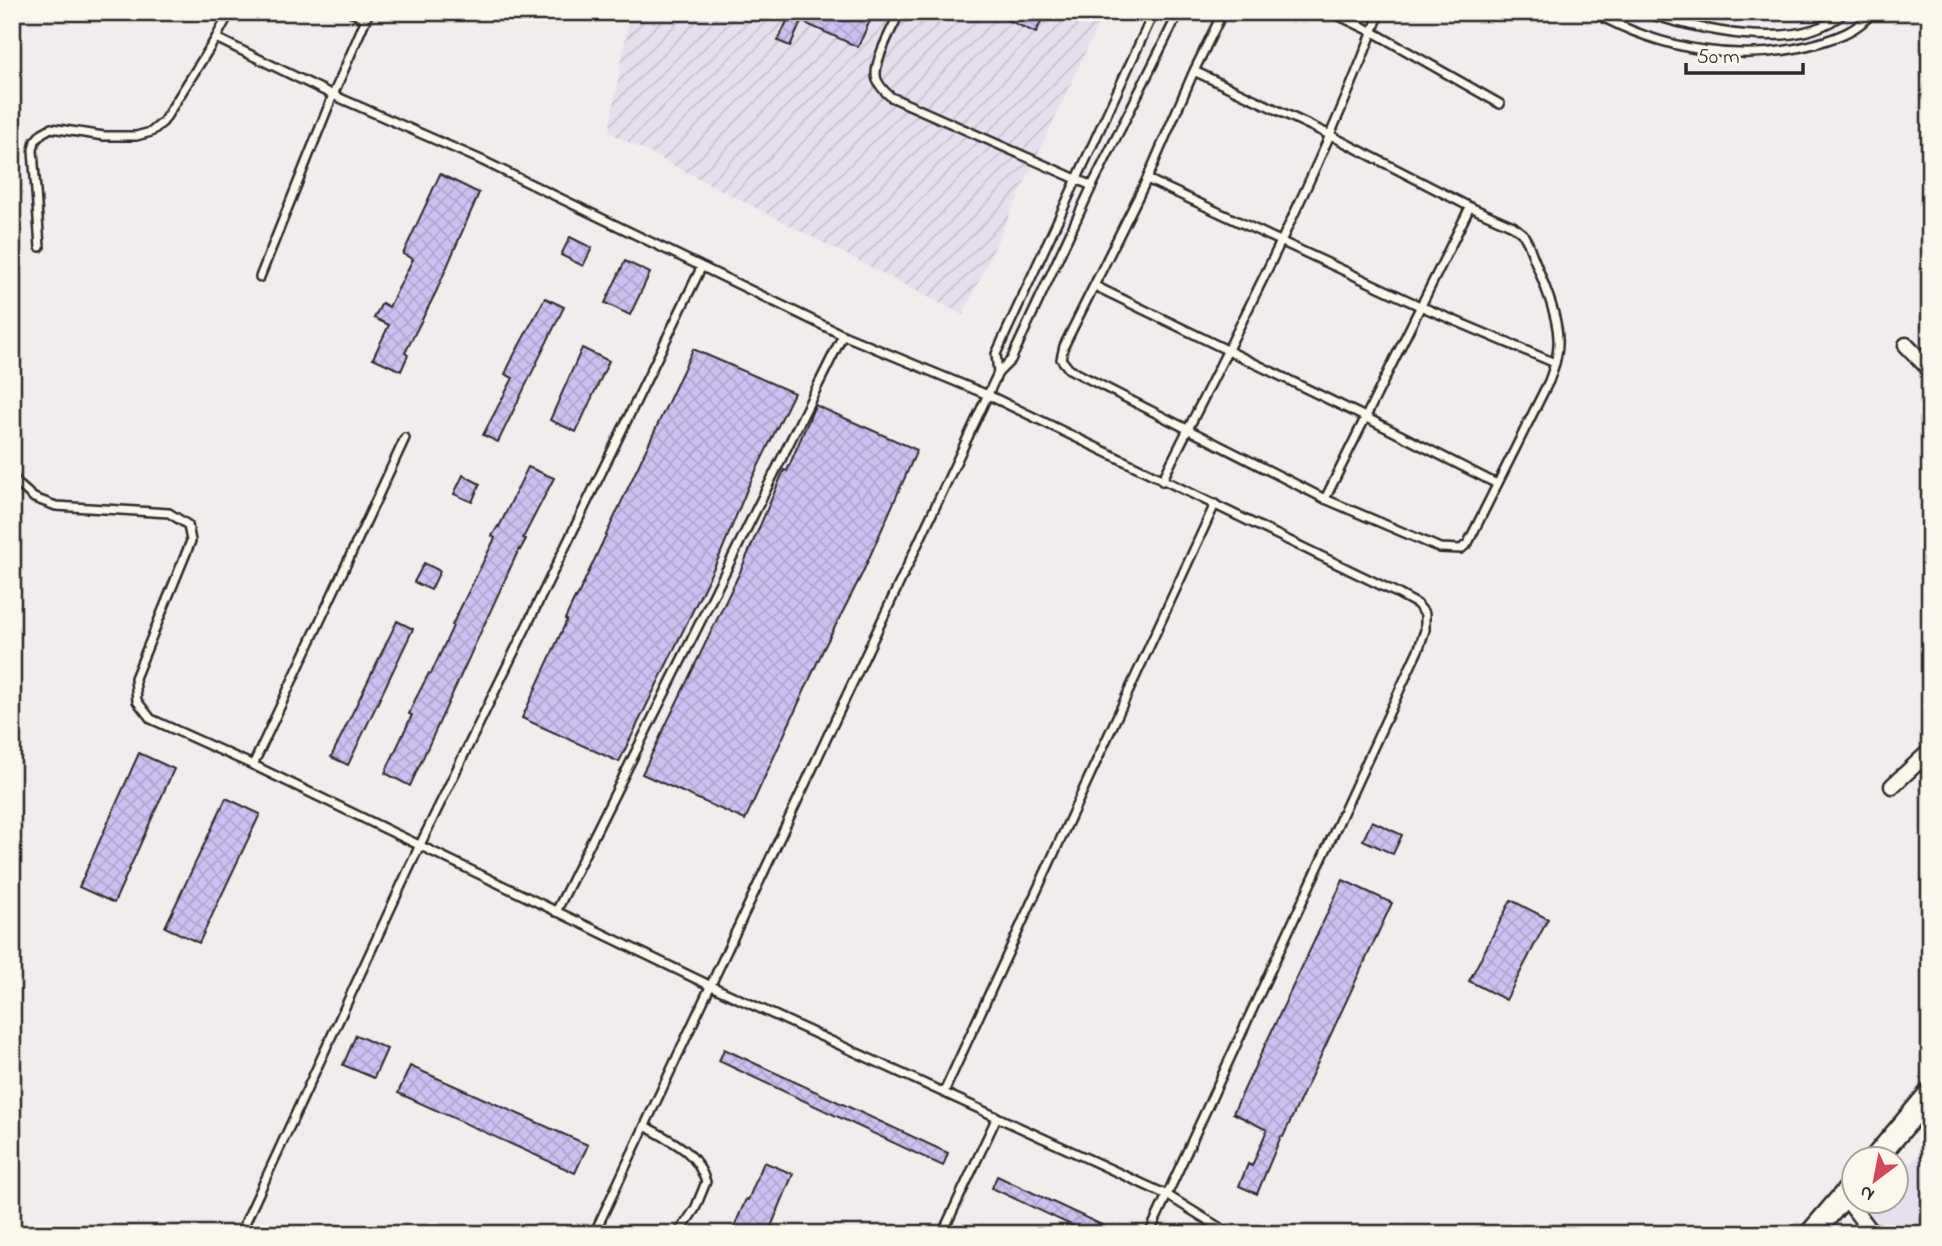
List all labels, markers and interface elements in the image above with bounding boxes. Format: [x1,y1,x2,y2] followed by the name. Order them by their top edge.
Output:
[1686,32,1804,76] scale bar
[1697,43,1740,73] text: 50 m
[1840,1144,1910,1214] north arrow
[1855,1177,1880,1207] text: N

